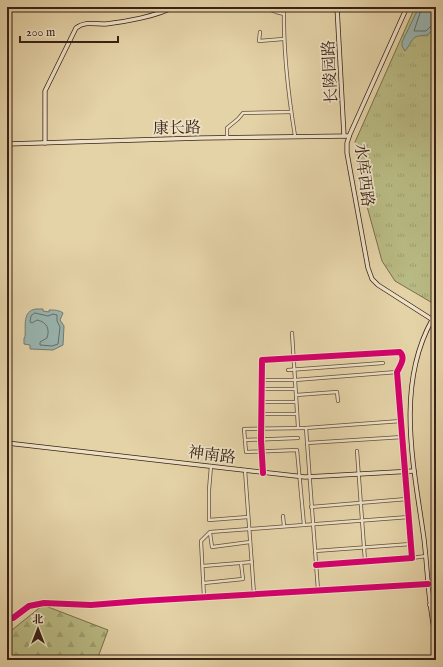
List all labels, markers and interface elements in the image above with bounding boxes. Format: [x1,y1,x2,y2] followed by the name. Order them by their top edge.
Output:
[20,18,118,44] scale bar
[26,25,55,40] text: 200 m
[319,39,343,104] street label: 长陵园路
[153,119,201,139] street label: 康长路
[349,142,377,208] street label: 水库西路
[187,443,237,469] street label: 神南路
[18,609,58,649] north arrow
[33,613,44,627] text: 北

